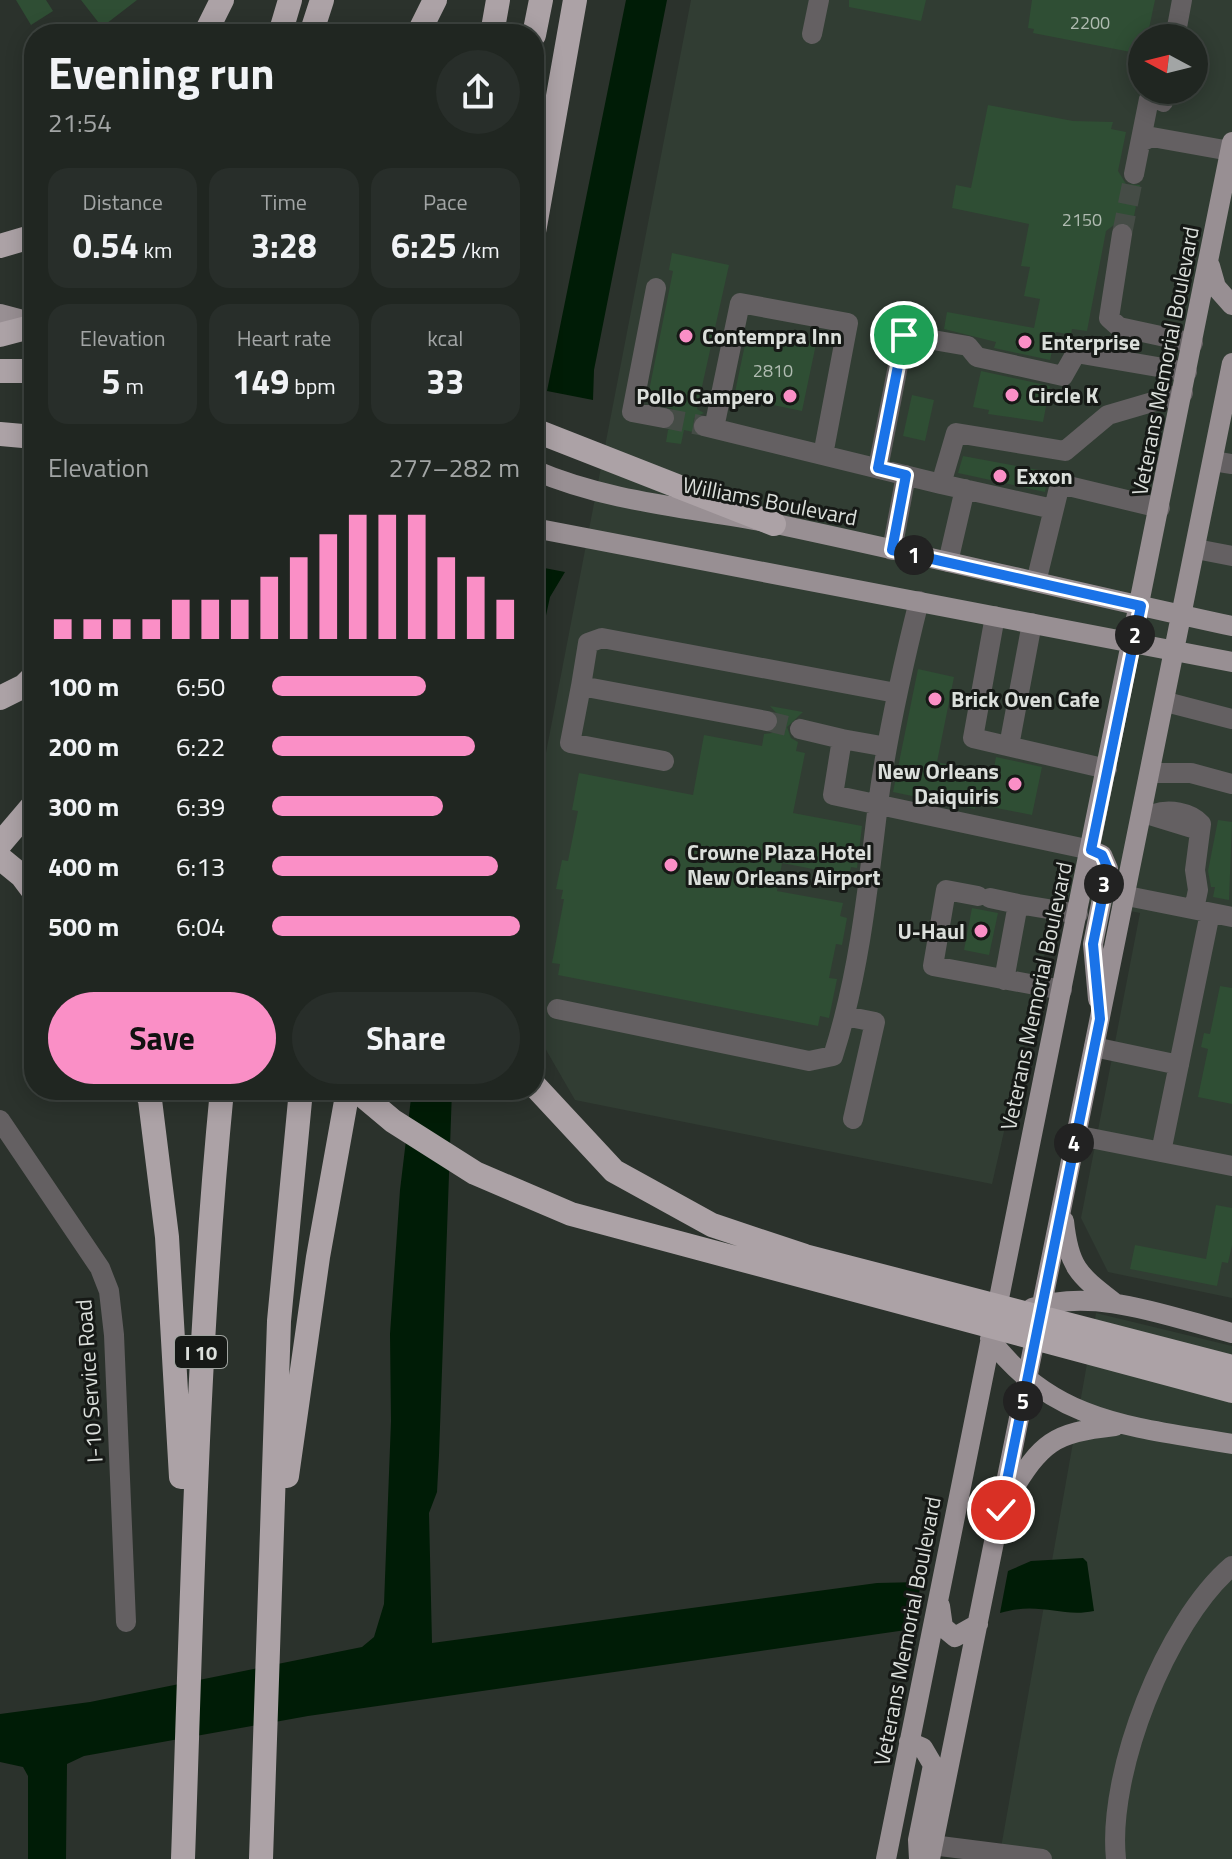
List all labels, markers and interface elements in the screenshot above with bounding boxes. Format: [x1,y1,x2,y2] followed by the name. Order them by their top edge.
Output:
[1070,9,1110,36] house number: 2200
[1128,24,1208,104] north arrow
[1128,24,1208,104] map controls
[48,39,275,106] text: Evening run
[436,50,520,134] button: share
[48,103,112,142] text: 21:54
[82,185,163,219] text: Distance
[261,185,307,219] text: Time
[423,185,468,219] text: Pace
[1062,206,1102,233] house number: 2150
[73,219,139,271] text: 0.54
[251,219,317,271] text: 3:28
[391,219,457,271] text: 6:25
[1122,223,1208,499] street label: Veterans Memorial Boulevard
[139,233,172,267] text: km
[457,233,500,267] text: /km
[870,301,938,369] pin
[882,313,926,357] icon: arrive
[702,319,842,353] place label: Contempra Inn
[80,321,165,355] text: Elevation
[237,321,331,355] text: Heart rate
[427,321,463,355] text: kcal
[1041,325,1140,359] place label: Enterprise
[677,327,695,345] marker: Contempra Inn
[1016,333,1034,351] marker: Enterprise
[102,355,121,407] text: 5
[232,355,289,407] text: 149
[426,355,464,407] text: 33
[753,357,793,384] house number: 2810
[121,369,144,403] text: m
[289,369,336,403] text: bpm
[1028,378,1099,412] place label: Circle K
[636,379,774,413] place label: Pollo Campero
[1003,386,1021,404] marker: Circle K
[781,387,799,405] marker: Pollo Campero
[48,448,149,487] text: Elevation
[389,448,520,487] text: 277–282 m
[1016,459,1073,493] place label: Exxon
[680,467,860,535] street label: Williams Boulevard
[991,467,1009,485] marker: Exxon
[894,535,934,575] pin: 1
[908,538,920,572] text: 1
[1115,615,1155,655] pin: 2
[1129,618,1141,652] text: 2
[48,667,119,706] text: 100 m
[176,667,225,706] text: 6:50
[951,682,1100,716] place label: Brick Oven Cafe
[926,690,944,708] marker: Brick Oven Cafe
[48,727,119,766] text: 200 m
[176,727,225,766] text: 6:22
[877,754,999,813] place label: New Orleans Daiquiris
[1006,775,1024,793] marker: New Orleans Daiquiris
[48,787,119,826] text: 300 m
[176,787,225,826] text: 6:39
[687,835,880,894] place label: Crowne Plaza Hotel New Orleans Airport
[48,847,119,886] text: 400 m
[176,847,225,886] text: 6:13
[662,856,680,874] marker: Crowne Plaza Hotel New Orleans Airport
[991,859,1081,1133] street label: Veterans Memorial Boulevard
[1084,864,1124,904] pin: 3
[1098,867,1110,901] text: 3
[48,907,119,946] text: 500 m
[176,907,225,946] text: 6:04
[897,914,965,948] place label: U-Haul
[972,922,990,940] marker: U-Haul
[48,992,276,1084] button: Save
[292,992,520,1084] button: Share
[1054,1123,1094,1163] pin: 4
[1068,1126,1080,1160] text: 4
[66,1298,112,1464] street label: I-10 Service Road
[175,1336,227,1368] road number: I 10
[1003,1381,1043,1421] pin: 5
[1017,1384,1029,1418] text: 5
[967,1476,1035,1544] pin
[979,1488,1023,1532] icon: check
[864,1493,950,1769] street label: Veterans Memorial Boulevard

